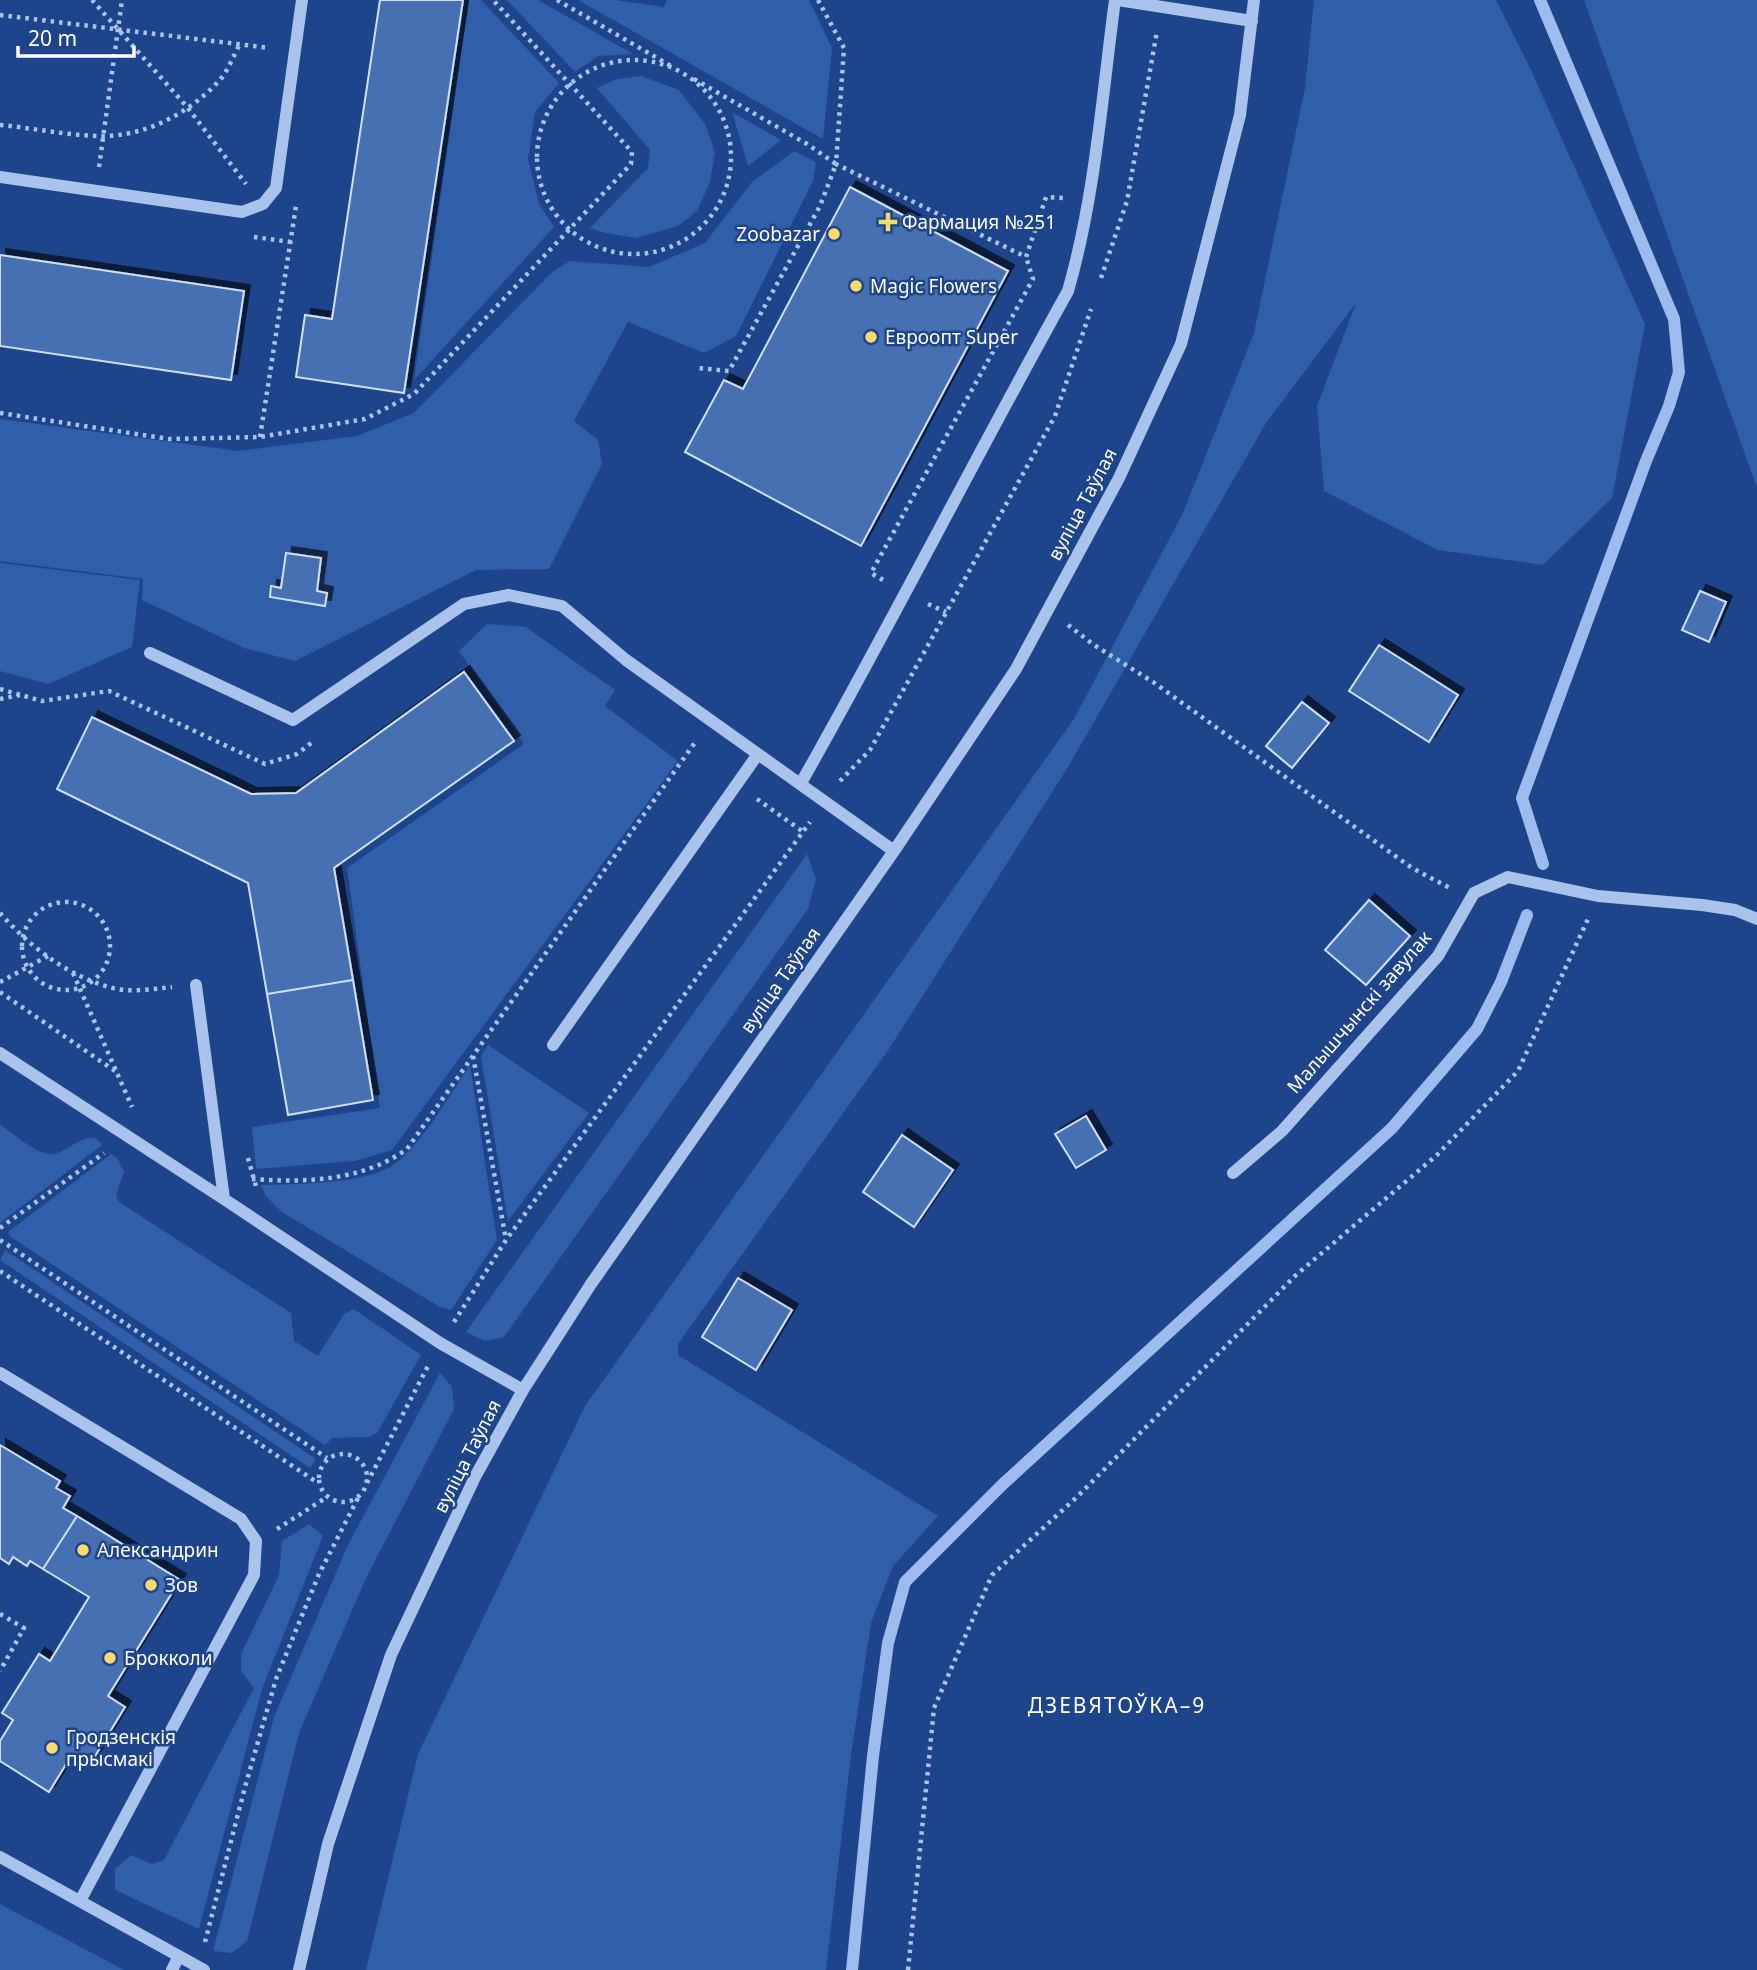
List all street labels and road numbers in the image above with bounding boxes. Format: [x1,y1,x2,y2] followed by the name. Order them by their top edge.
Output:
[1041,443,1123,565] street label: вуліца Таўлая
[734,922,826,1038] street label: вуліца Таўлая
[1281,925,1437,1099] street label: Малышчынскі завулак
[427,1395,507,1517] street label: вуліца Таўлая

